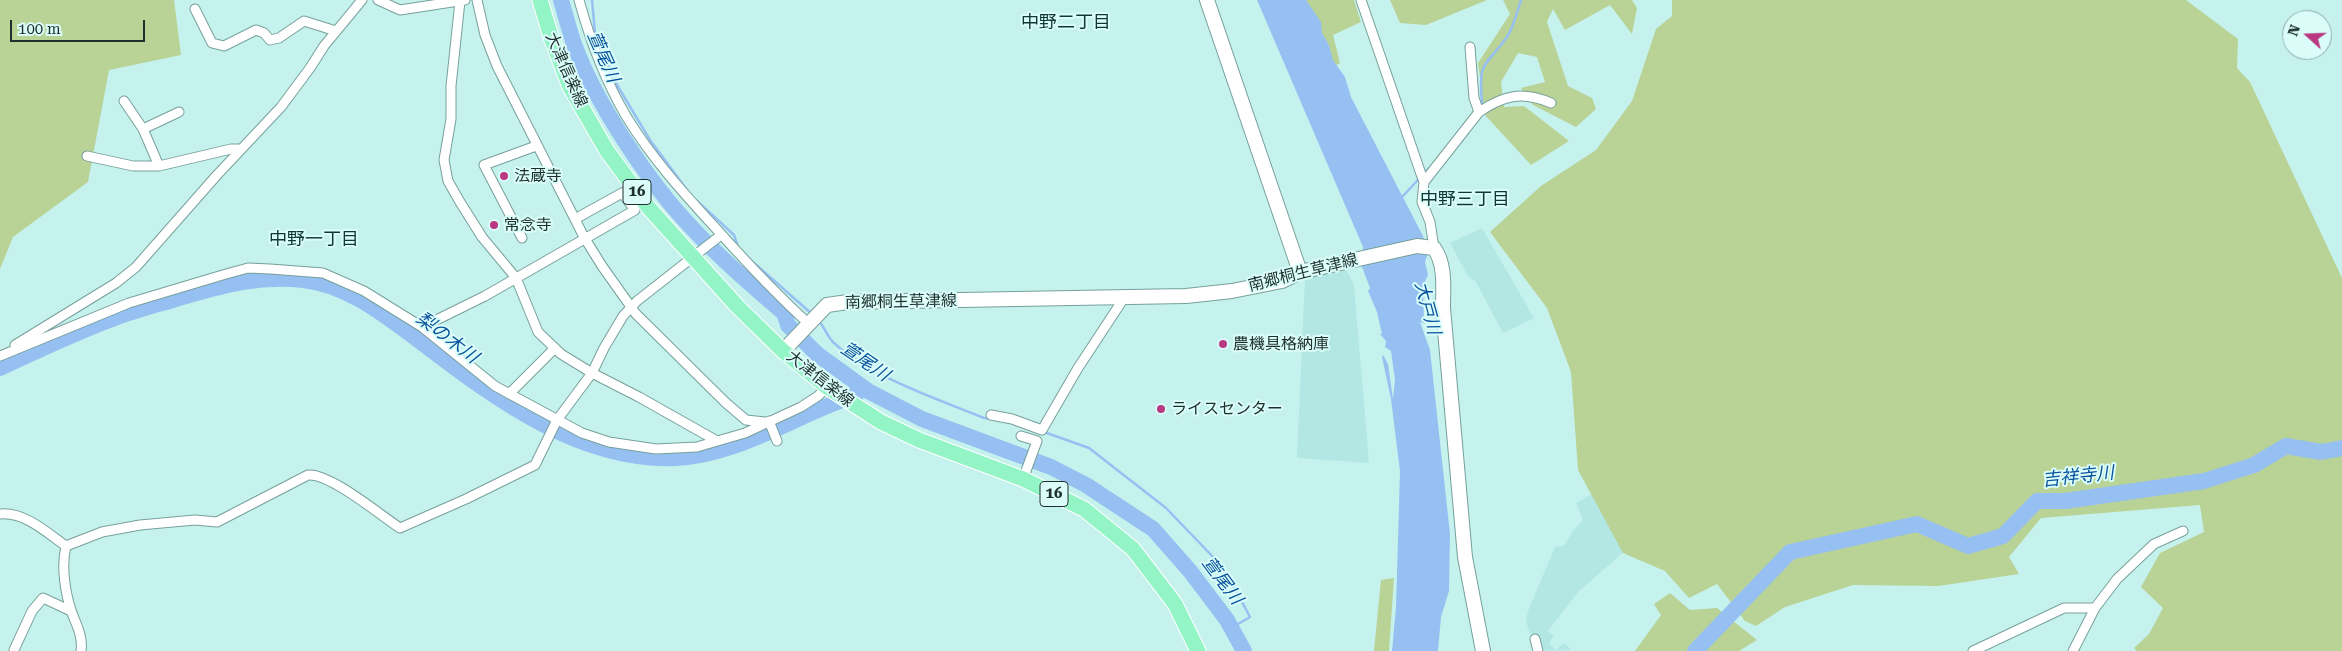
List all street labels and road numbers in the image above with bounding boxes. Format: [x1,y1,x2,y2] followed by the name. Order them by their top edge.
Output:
[541,30,591,110] street label: 大津信楽線
[623,180,651,204] road number: 16
[1246,250,1360,296] street label: 南郷桐生草津線
[845,291,957,313] street label: 南郷桐生草津線
[783,347,857,411] street label: 大津信楽線
[1040,482,1068,506] road number: 16

